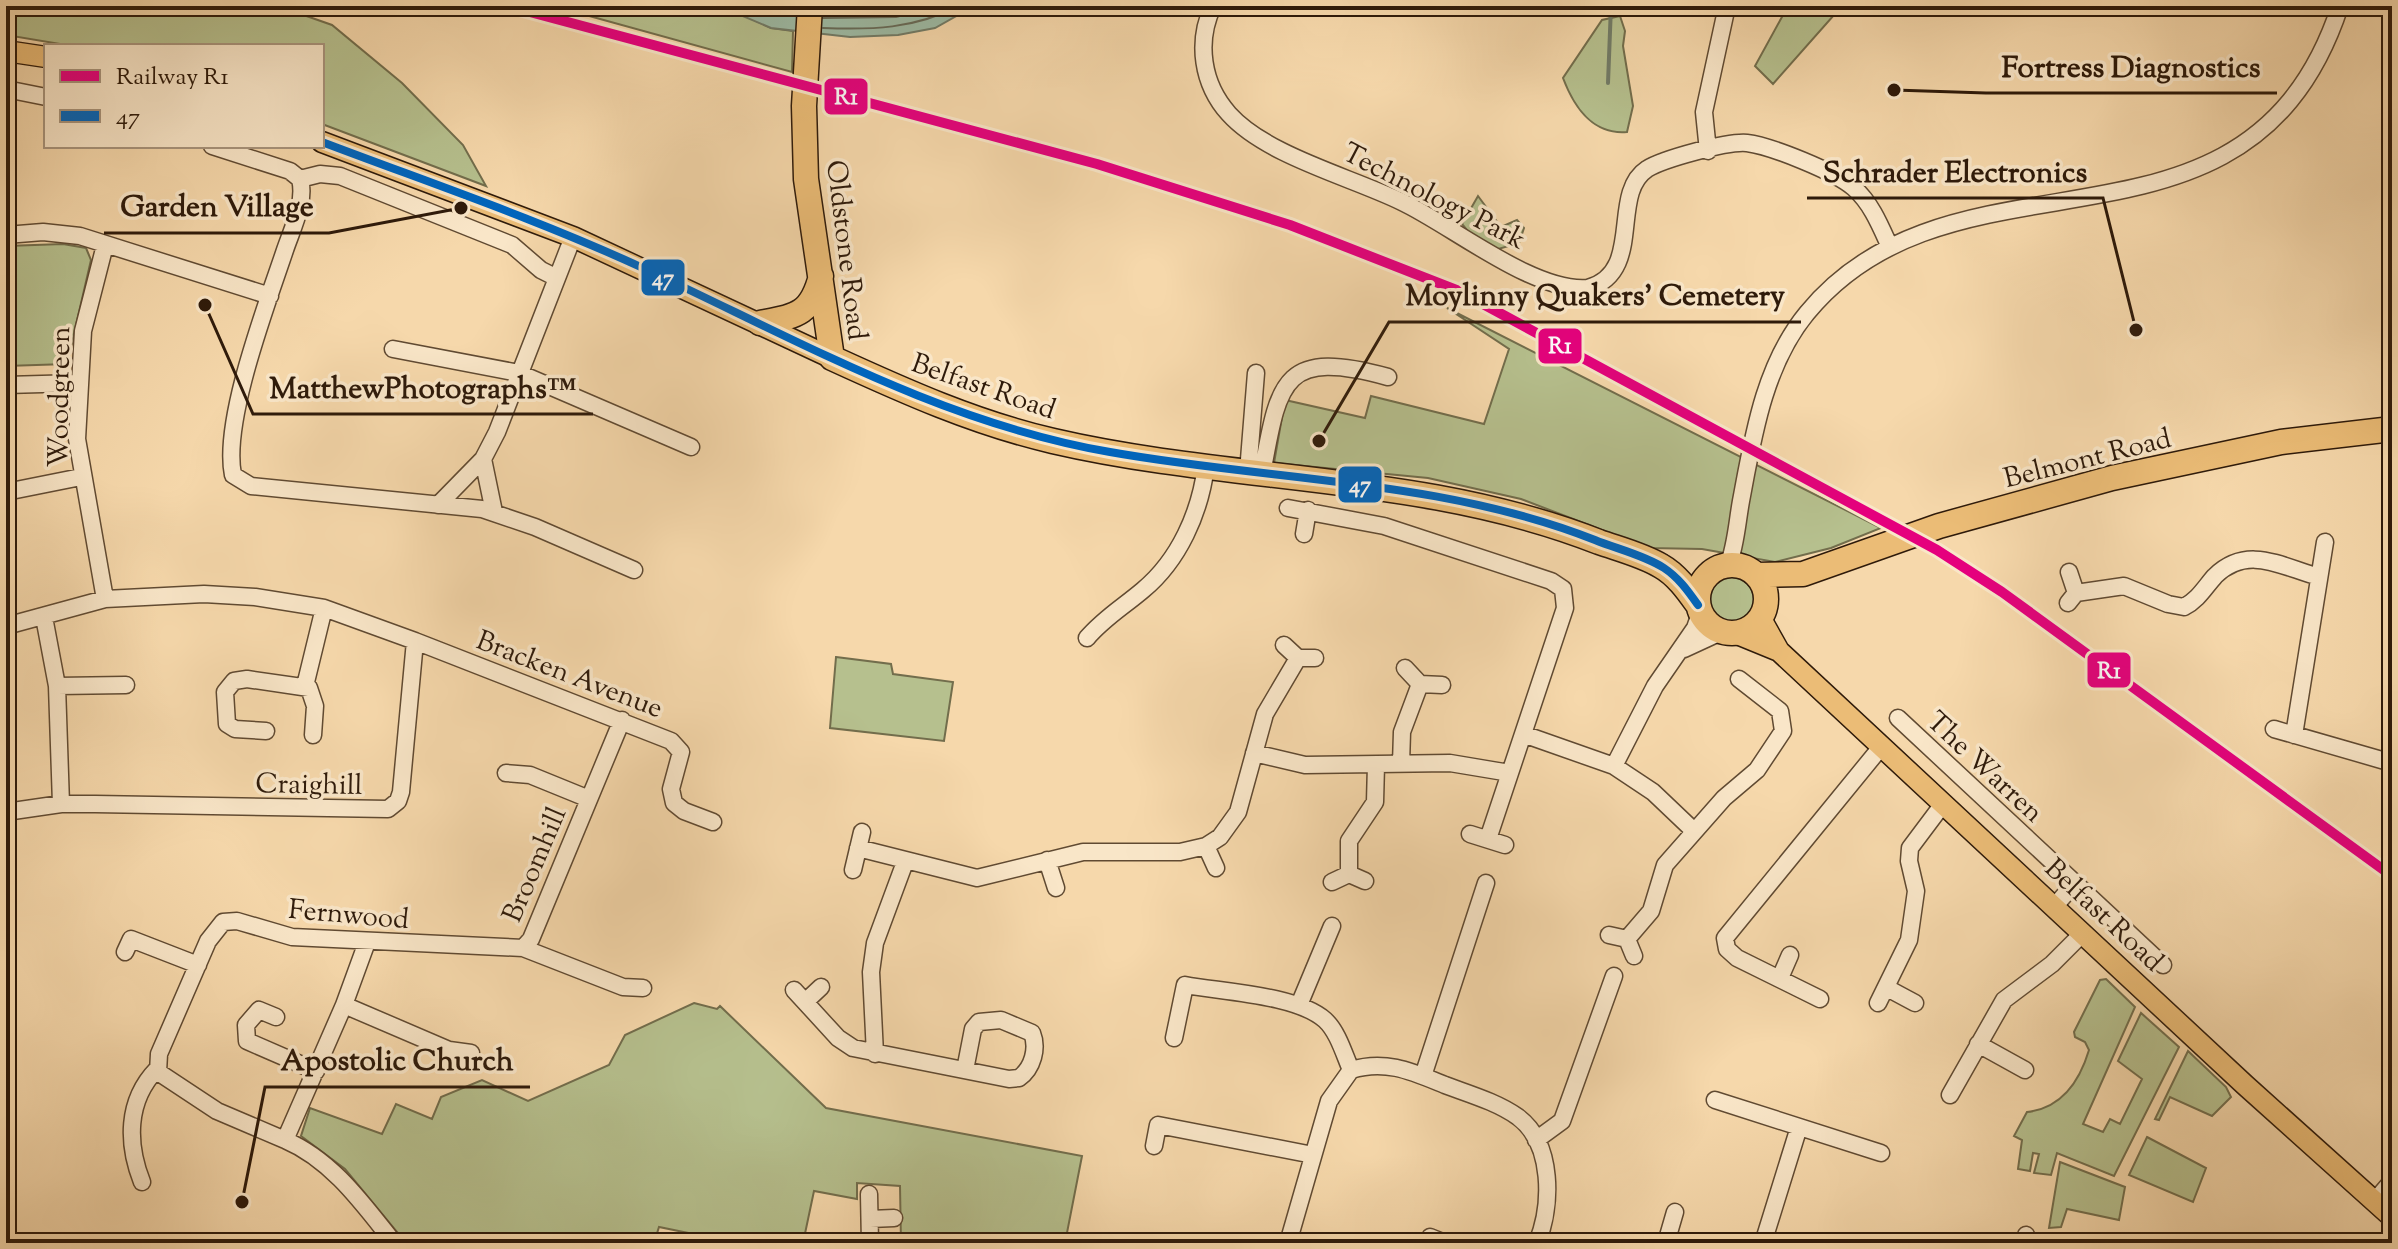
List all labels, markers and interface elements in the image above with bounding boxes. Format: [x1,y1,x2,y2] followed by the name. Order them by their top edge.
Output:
[1986,39,2277,93] callout: Fortress Diagnostics
[44,44,324,148] legend
[2001,48,2261,91] text: Fortress Diagnostics
[116,61,229,95] text: Railway R1
[823,77,869,116] line badge: R1
[834,83,858,115] text: R1
[116,101,140,135] text: 47
[1335,134,1532,261] street label: Technology Park
[1807,144,2103,198] callout: Schrader Electronics
[1823,153,2087,196] text: Schrader Electronics
[814,158,876,343] street label: Oldstone Road
[104,179,329,233] callout: Garden Village
[120,187,314,230] text: Garden Village
[640,258,686,297] line badge: 47
[651,264,675,296] text: 47
[1389,268,1801,322] callout: Moylinny Quakers' Cemetery
[1405,276,1785,319] text: Moylinny Quakers' Cemetery
[40,326,82,468] street label: Woodgreen
[1537,327,1583,365] line badge: R1
[1548,332,1572,364] text: R1
[905,344,1061,431] street label: Belfast Road
[253,360,593,414] callout: MatthewPhotographs™
[269,369,577,412] text: MatthewPhotographs™
[2000,420,2176,500] street label: Belmont Road
[1337,465,1383,504] line badge: 47
[1348,471,1372,503] text: 47
[470,622,668,730] street label: Bracken Avenue
[2086,651,2132,689] line badge: R1
[2097,657,2121,689] text: R1
[1916,703,2052,833] street label: The Warren
[255,765,363,807] street label: Craighill
[494,801,578,929] street label: Broomhill
[2034,850,2172,982] street label: Belfast Road
[287,891,411,941] street label: Fernwood
[265,1033,530,1087] callout: Apostolic Church
[280,1041,514,1084] text: Apostolic Church

